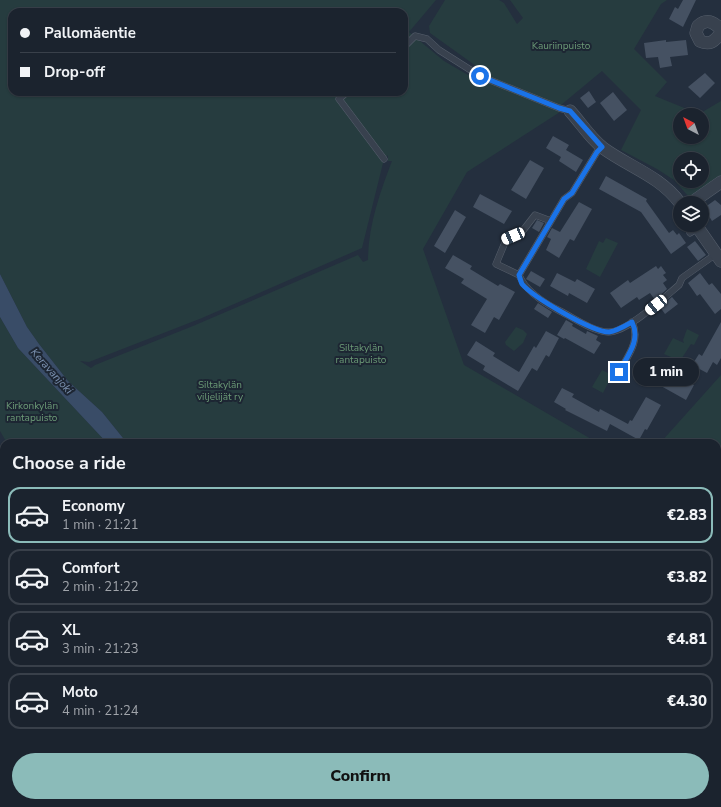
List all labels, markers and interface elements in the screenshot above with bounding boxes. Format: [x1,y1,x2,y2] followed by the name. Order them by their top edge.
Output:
[44,23,136,43] text: Pallomäentie
[532,39,591,53] park label: Kauriinpuisto
[44,62,105,82] text: Drop-off
[471,67,489,85] route start
[673,108,709,144] north arrow
[673,108,709,232] map controls
[673,152,709,188] button: locate
[673,196,709,232] button: layers
[500,226,526,246] car
[643,293,669,317] car
[336,341,387,367] park label: Siltakylän rantapuisto
[27,345,76,398] water label: Keravanjoki
[633,358,699,386] callout: 1 min
[610,363,628,381] route end
[649,363,683,381] text: 1 min
[197,378,244,404] park label: Siltakylän viljelijät ry
[6,399,58,425] park label: Kirkonkylän rantapuisto
[12,451,126,475] text: Choose a ride
[62,496,125,516] text: Economy
[14,497,50,533] icon: car
[667,505,707,525] text: €2.83
[62,516,138,534] text: 1 min · 21:21
[62,558,119,578] text: Comfort
[14,559,50,595] icon: car
[667,567,707,587] text: €3.82
[62,578,138,596] text: 2 min · 21:22
[62,620,81,640] text: XL
[14,621,50,657] icon: car
[667,629,707,649] text: €4.81
[62,640,138,658] text: 3 min · 21:23
[62,682,98,702] text: Moto
[14,683,50,719] icon: car
[667,691,707,711] text: €4.30
[62,702,138,720] text: 4 min · 21:24
[12,753,709,799] button: Confirm

